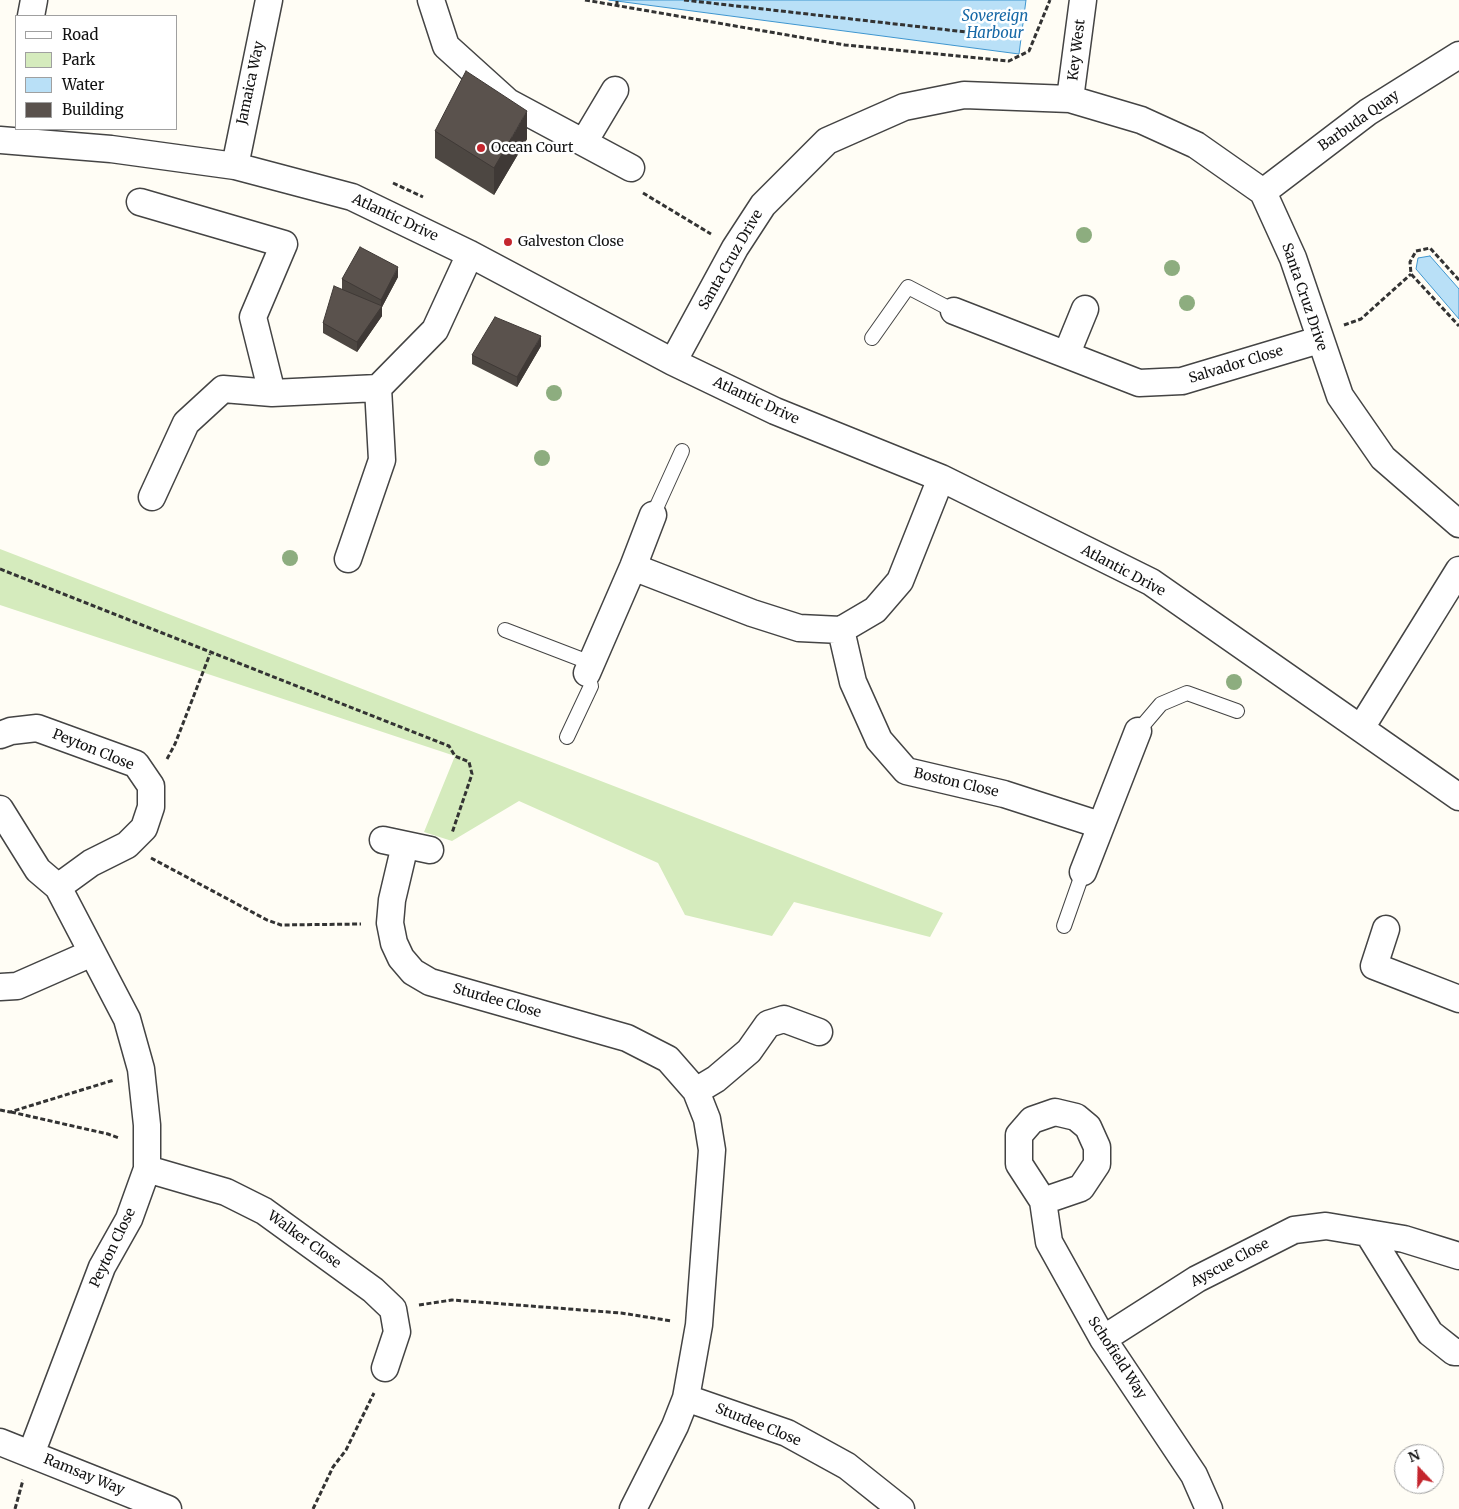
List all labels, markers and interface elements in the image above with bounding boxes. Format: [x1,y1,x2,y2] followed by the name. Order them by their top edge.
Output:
[962,8,1028,43] water label: Sovereign Harbour
[15,15,178,130] legend
[1065,18,1089,82] street label: Key West
[62,25,98,44] text: Road
[234,40,268,126] street label: Jamaica Way
[62,50,95,69] text: Park
[62,75,104,94] text: Water
[1316,87,1402,155] street label: Barbuda Quay
[62,100,124,119] text: Building
[491,140,573,156] place label: Ocean Court
[475,142,487,154] marker: Ocean Court
[349,191,441,245] street label: Atlantic Drive
[696,207,766,313] street label: Santa Cruz Drive
[518,234,624,250] place label: Galveston Close
[502,236,514,248] marker: Galveston Close
[1278,241,1330,353] street label: Santa Cruz Drive
[1187,343,1285,387] street label: Salvador Close
[710,374,802,428] street label: Atlantic Drive
[1078,542,1168,600] street label: Atlantic Drive
[50,726,136,774] street label: Peyton Close
[912,765,1000,801] street label: Boston Close
[451,980,543,1022] street label: Sturdee Close
[87,1206,139,1290] street label: Peyton Close
[264,1208,344,1272] street label: Walker Close
[1188,1235,1272,1291] street label: Ayscue Close
[1084,1314,1150,1402] street label: Schofield Way
[713,1400,803,1450] street label: Sturdee Close
[1394,1444,1444,1494] north arrow
[1406,1446,1422,1466] text: N
[41,1451,127,1499] street label: Ramsay Way

